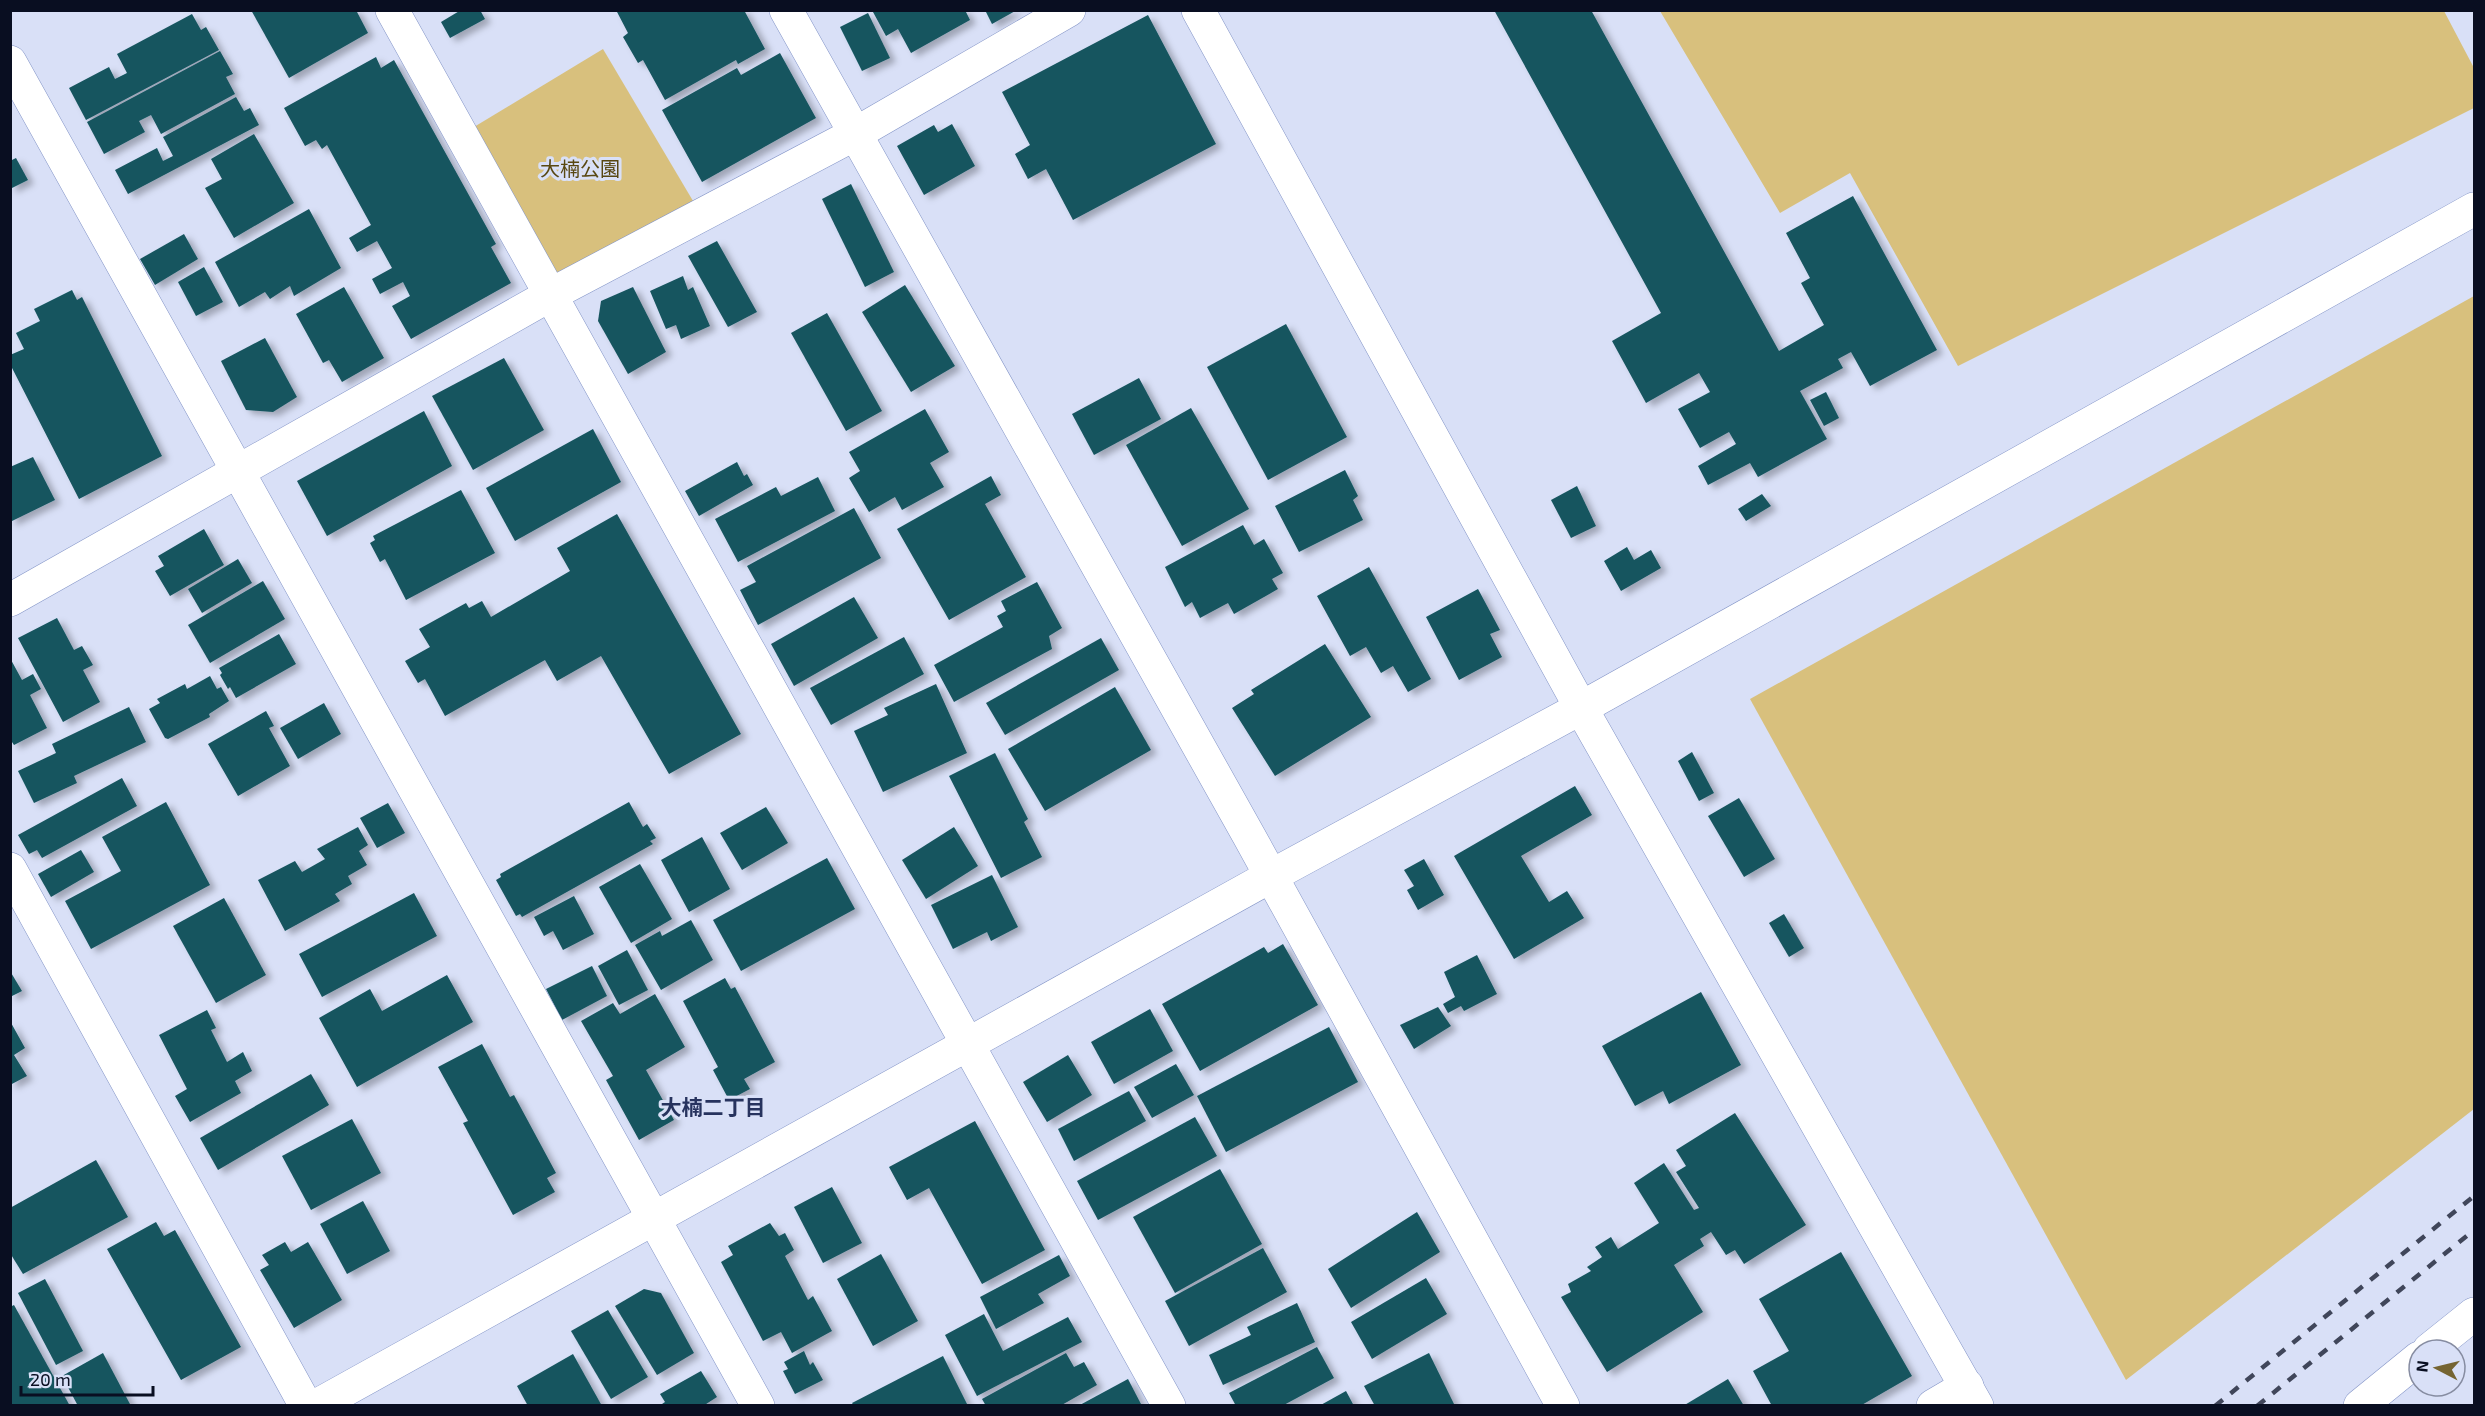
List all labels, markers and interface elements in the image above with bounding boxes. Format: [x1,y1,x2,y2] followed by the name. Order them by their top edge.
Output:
[540,156,620,180] park label: 大楠公園
[661,1094,766,1119] district label: 大楠二丁目
[2407,1338,2467,1398] north arrow
[21,1359,153,1397] scale bar
[2411,1359,2432,1373] text: N
[30,1368,71,1390] text: 20 m

